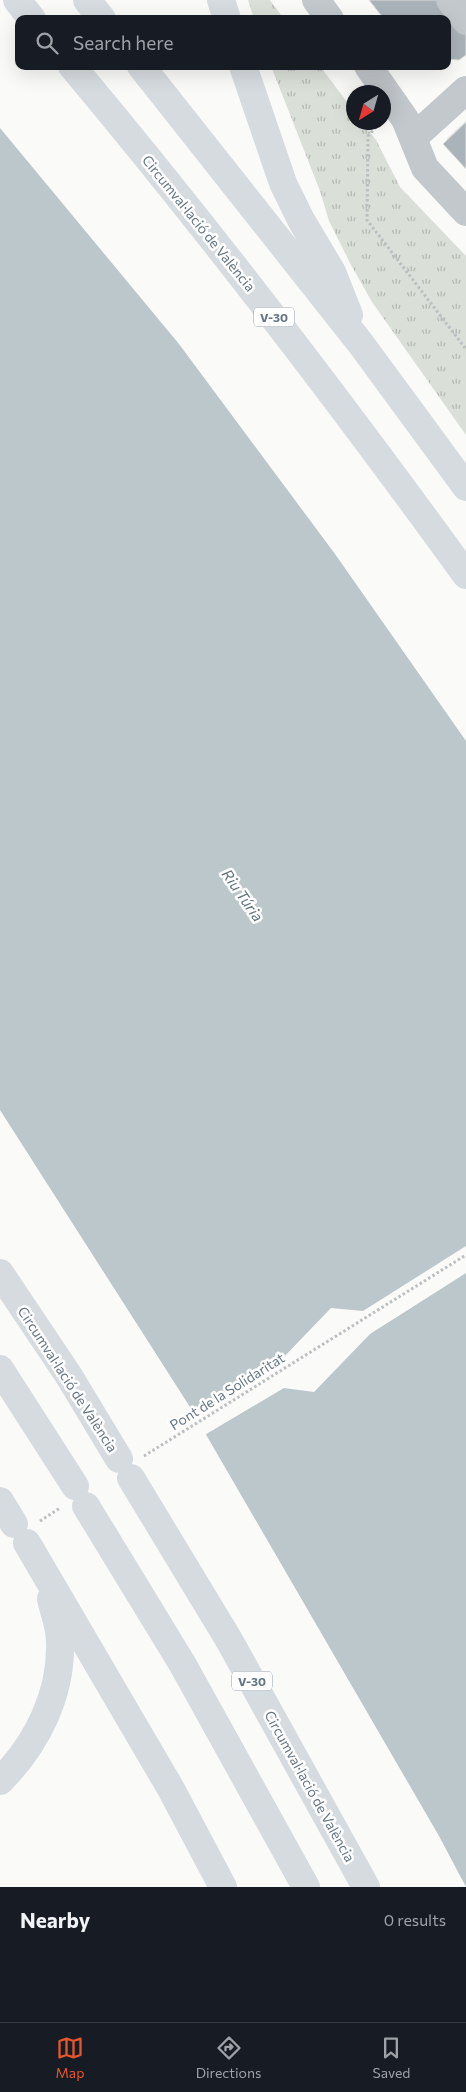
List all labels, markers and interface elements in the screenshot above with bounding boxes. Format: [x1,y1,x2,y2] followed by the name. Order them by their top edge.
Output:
[15,15,451,70] search box
[33,29,61,57] icon: search
[73,31,173,54] text: Search here
[346,85,391,130] north arrow
[139,152,259,294] street label: Circumval·lació de València
[254,308,294,326] road number: V-30
[219,865,268,925] water label: Riu Túria
[15,1303,121,1455] street label: Circumval·lació de València
[166,1349,288,1433] street label: Pont de la Solidaritat
[232,1672,272,1690] road number: V-30
[261,1707,359,1865] street label: Circumval·lació de València
[20,1907,90,1932] text: Nearby
[384,1910,446,1929] text: 0 results
[56,2034,84,2081] tab: Map
[196,2034,261,2081] tab: Directions
[373,2034,410,2081] tab: Saved

